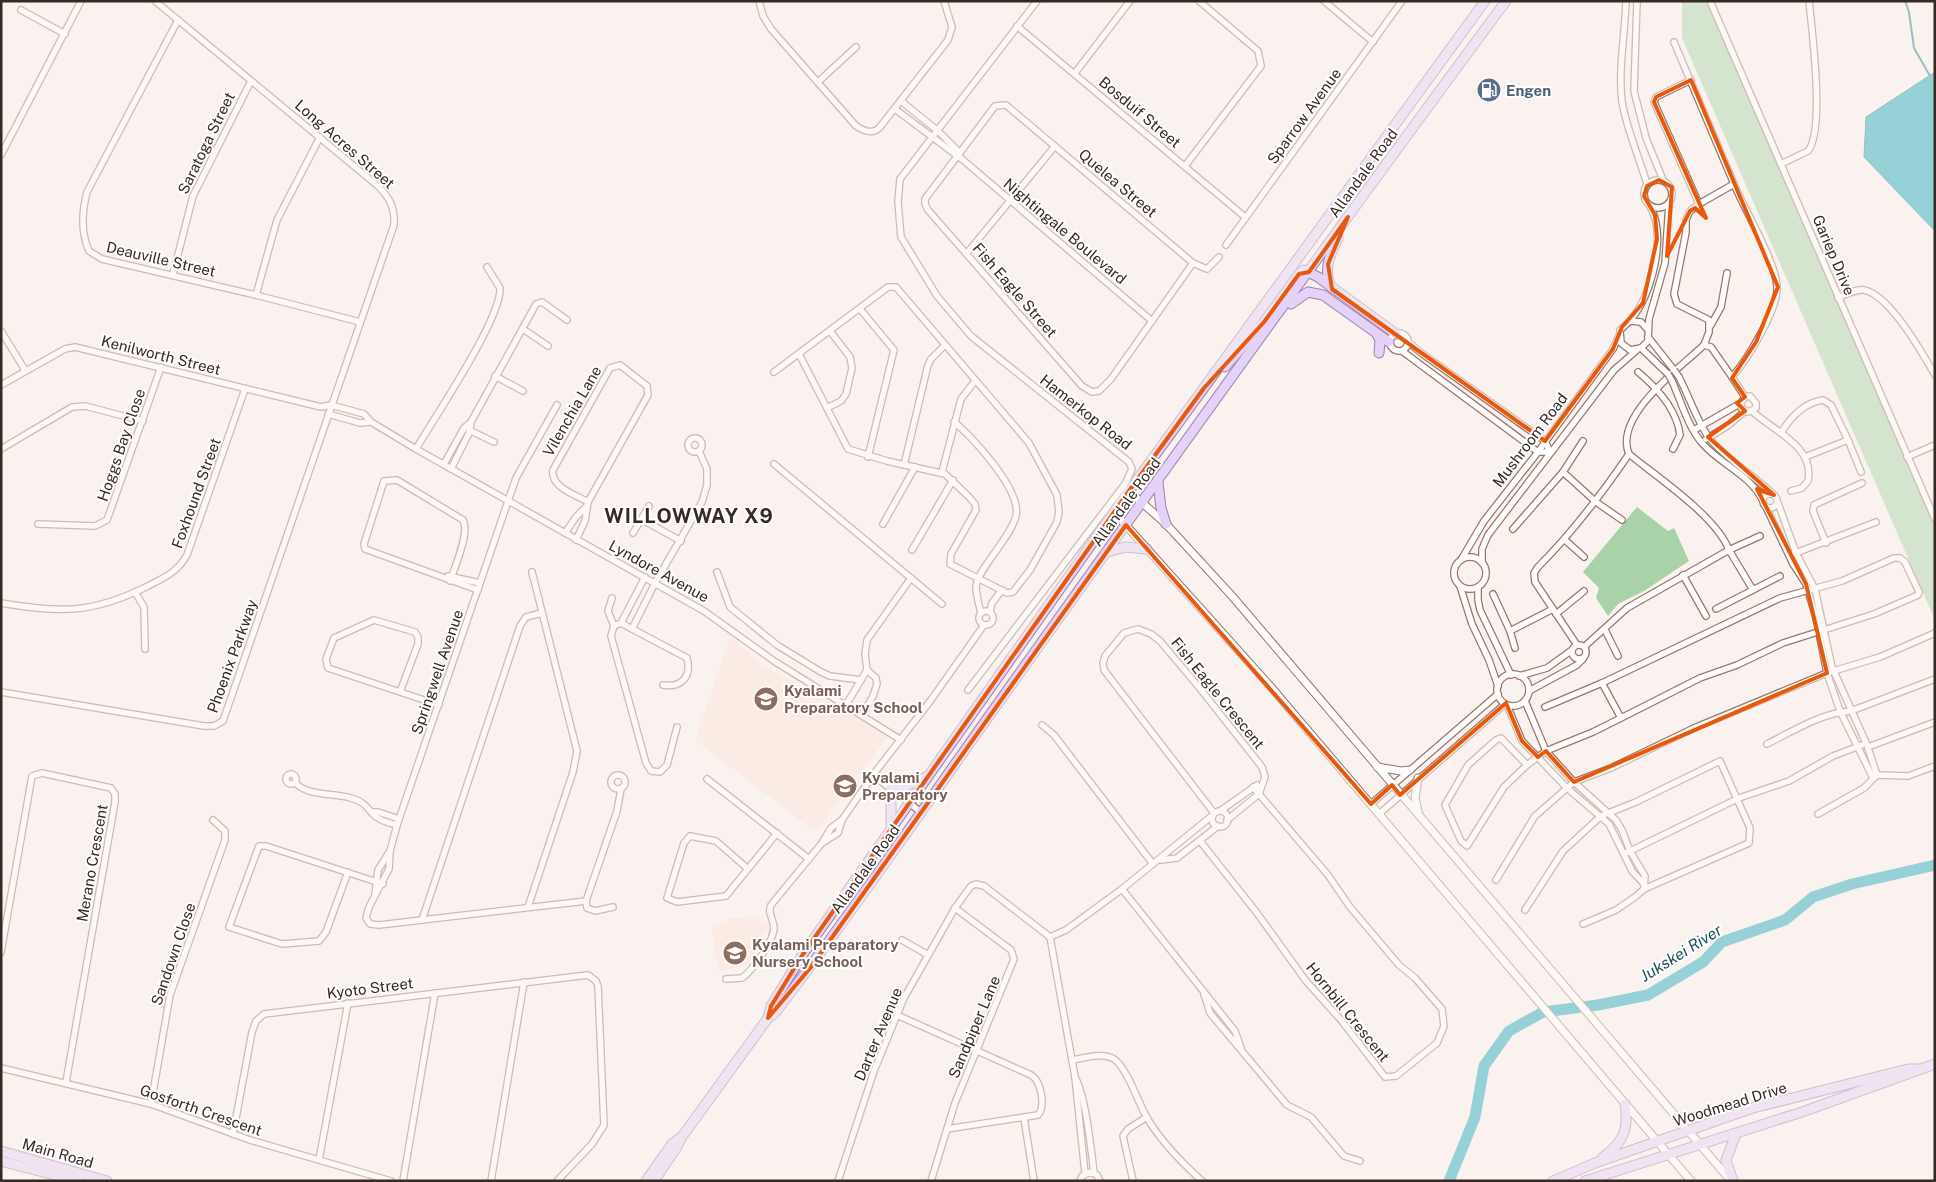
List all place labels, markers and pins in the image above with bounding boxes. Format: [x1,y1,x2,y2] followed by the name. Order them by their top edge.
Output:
[1476,77,1502,103] fuel station icon: Engen
[1506,82,1551,99] place label: Engen
[784,682,923,716] place label: Kyalami Preparatory School
[753,686,779,712] school or university icon: Kyalami Preparatory School
[862,769,948,803] place label: Kyalami Preparatory
[832,773,858,799] school or university icon: Kyalami Preparatory
[752,936,899,970] place label: Kyalami Preparatory Nursery School
[722,940,748,966] school or university icon: Kyalami Preparatory Nursery School

